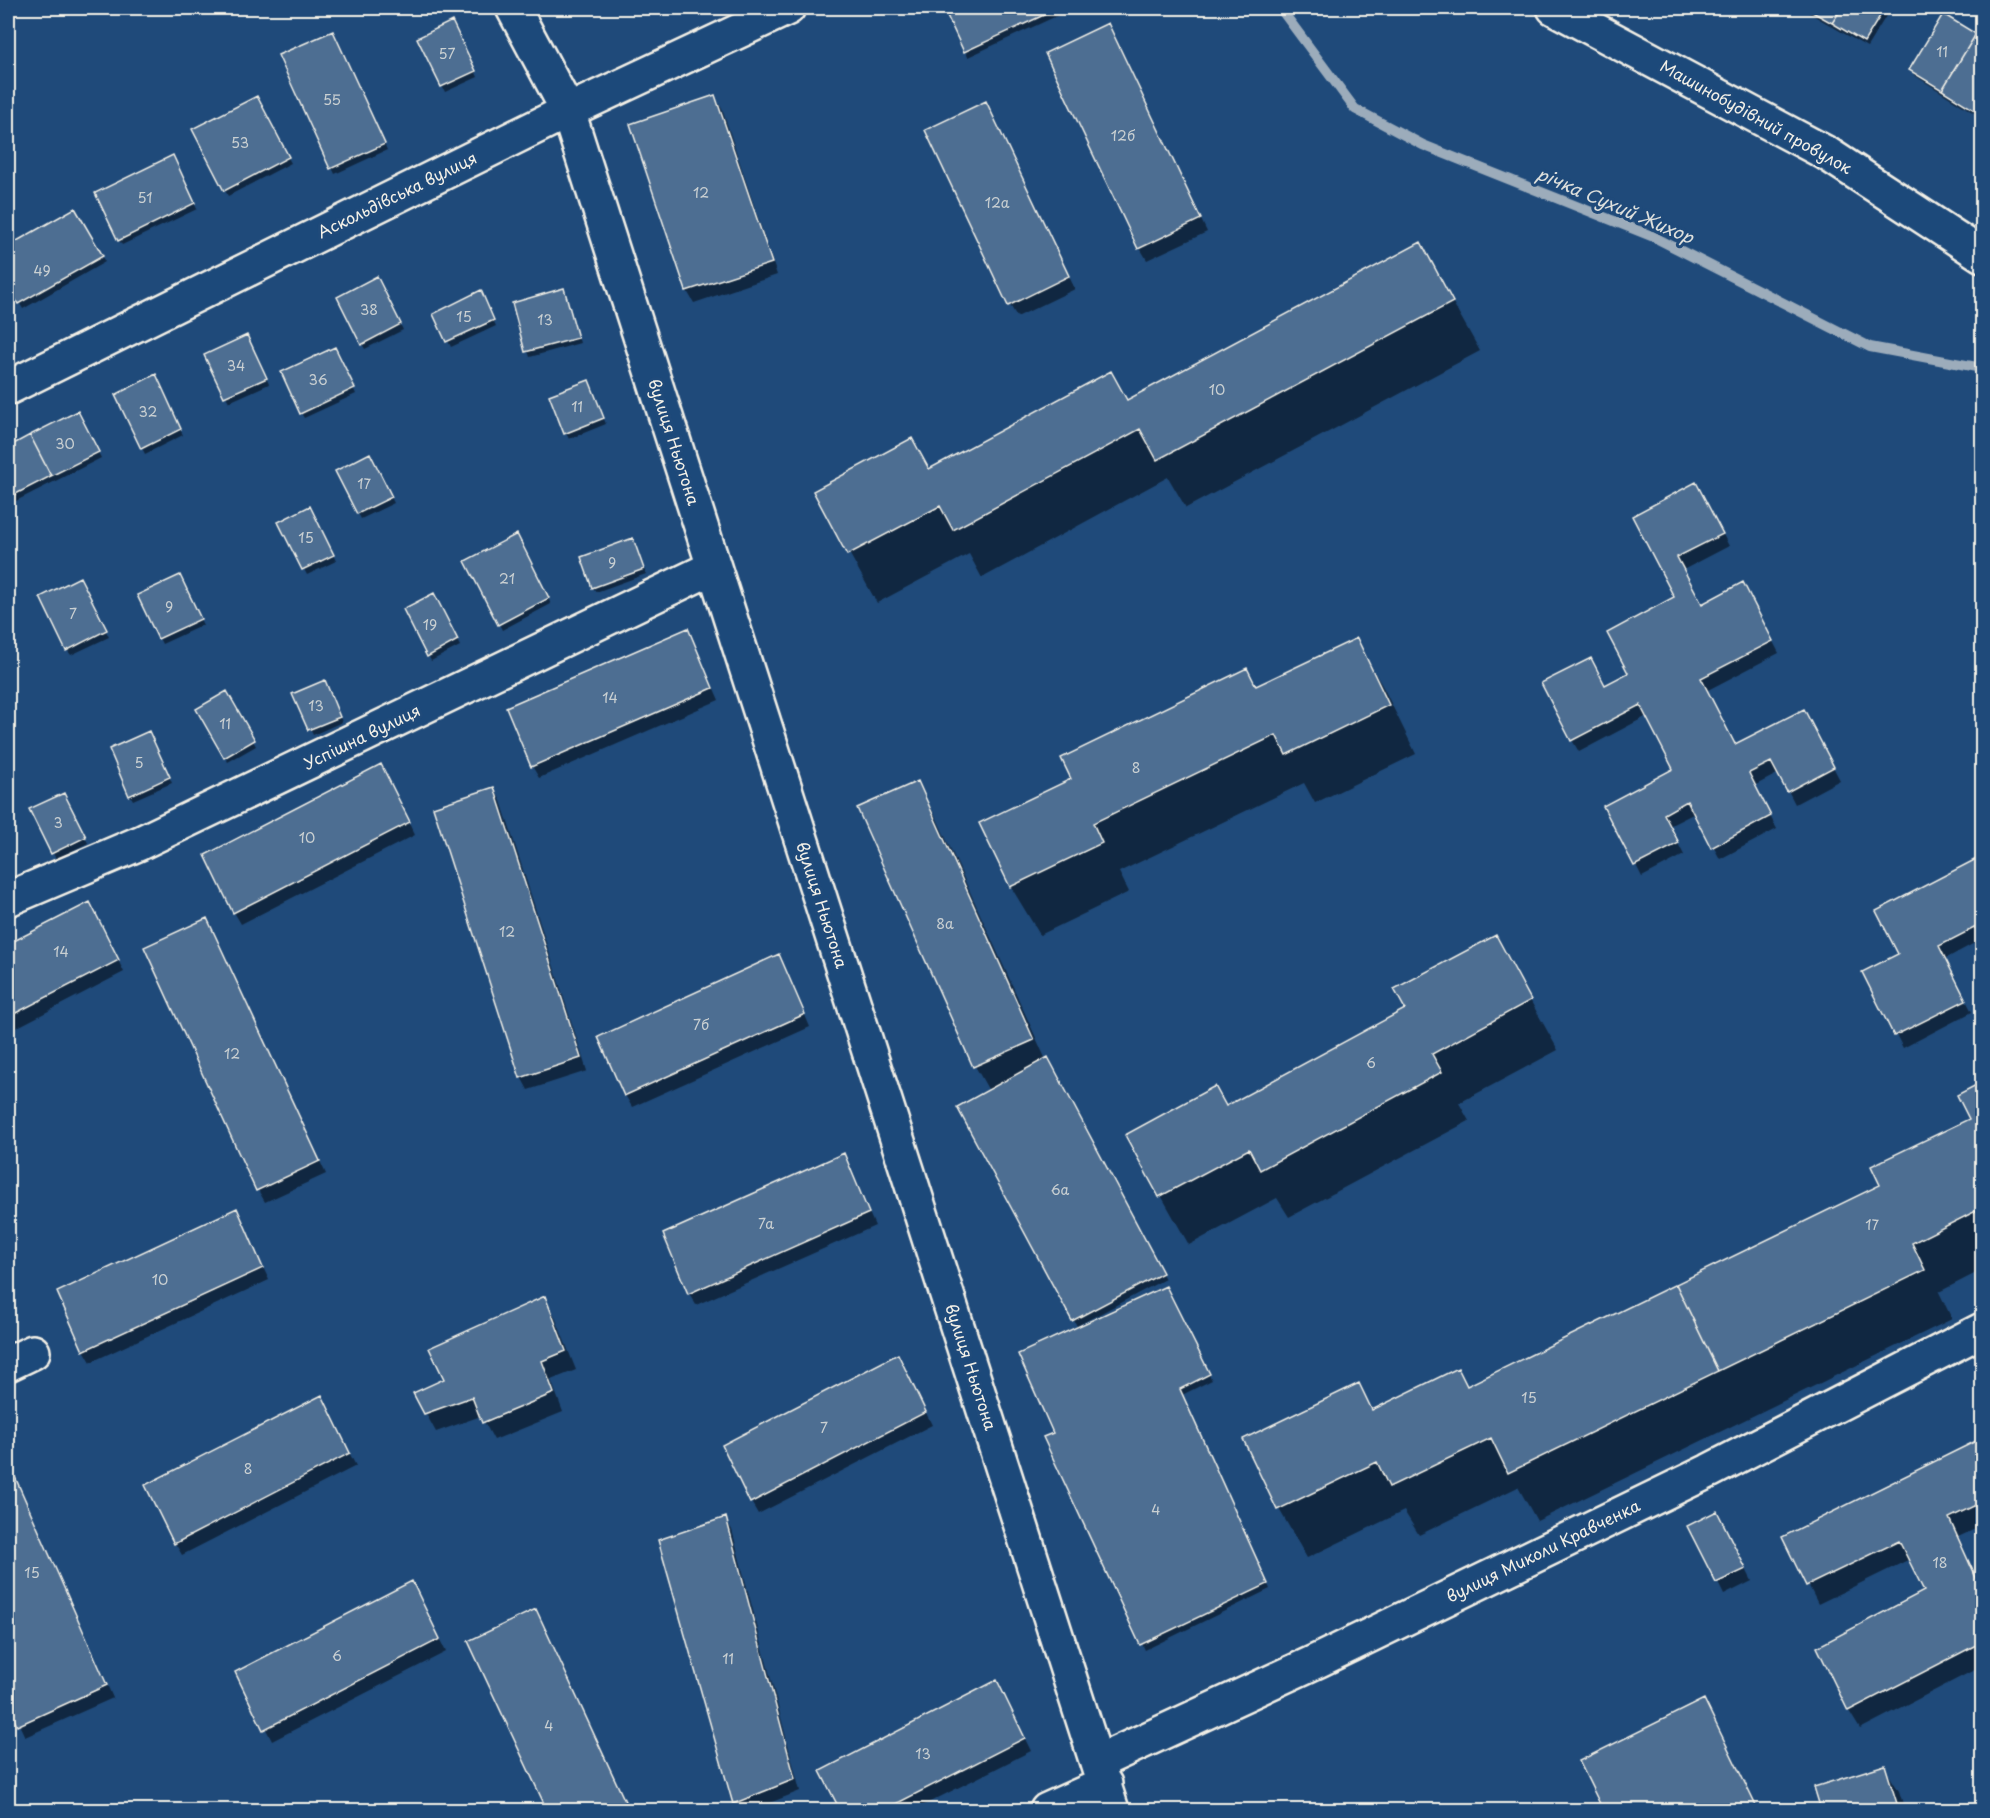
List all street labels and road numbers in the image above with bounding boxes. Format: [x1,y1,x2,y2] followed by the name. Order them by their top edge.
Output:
[1656,53,1857,179] street label: Машинобудівний провулок
[313,145,481,243] street label: Аскольдівська вулиця
[643,375,707,508] street label: вулиця Ньютона
[299,697,424,775] street label: Успішна вулиця
[791,838,855,971] street label: вулиця Ньютона
[940,1300,1004,1433] street label: вулиця Ньютона
[1442,1493,1644,1608] street label: вулиця Миколи Кравченка

